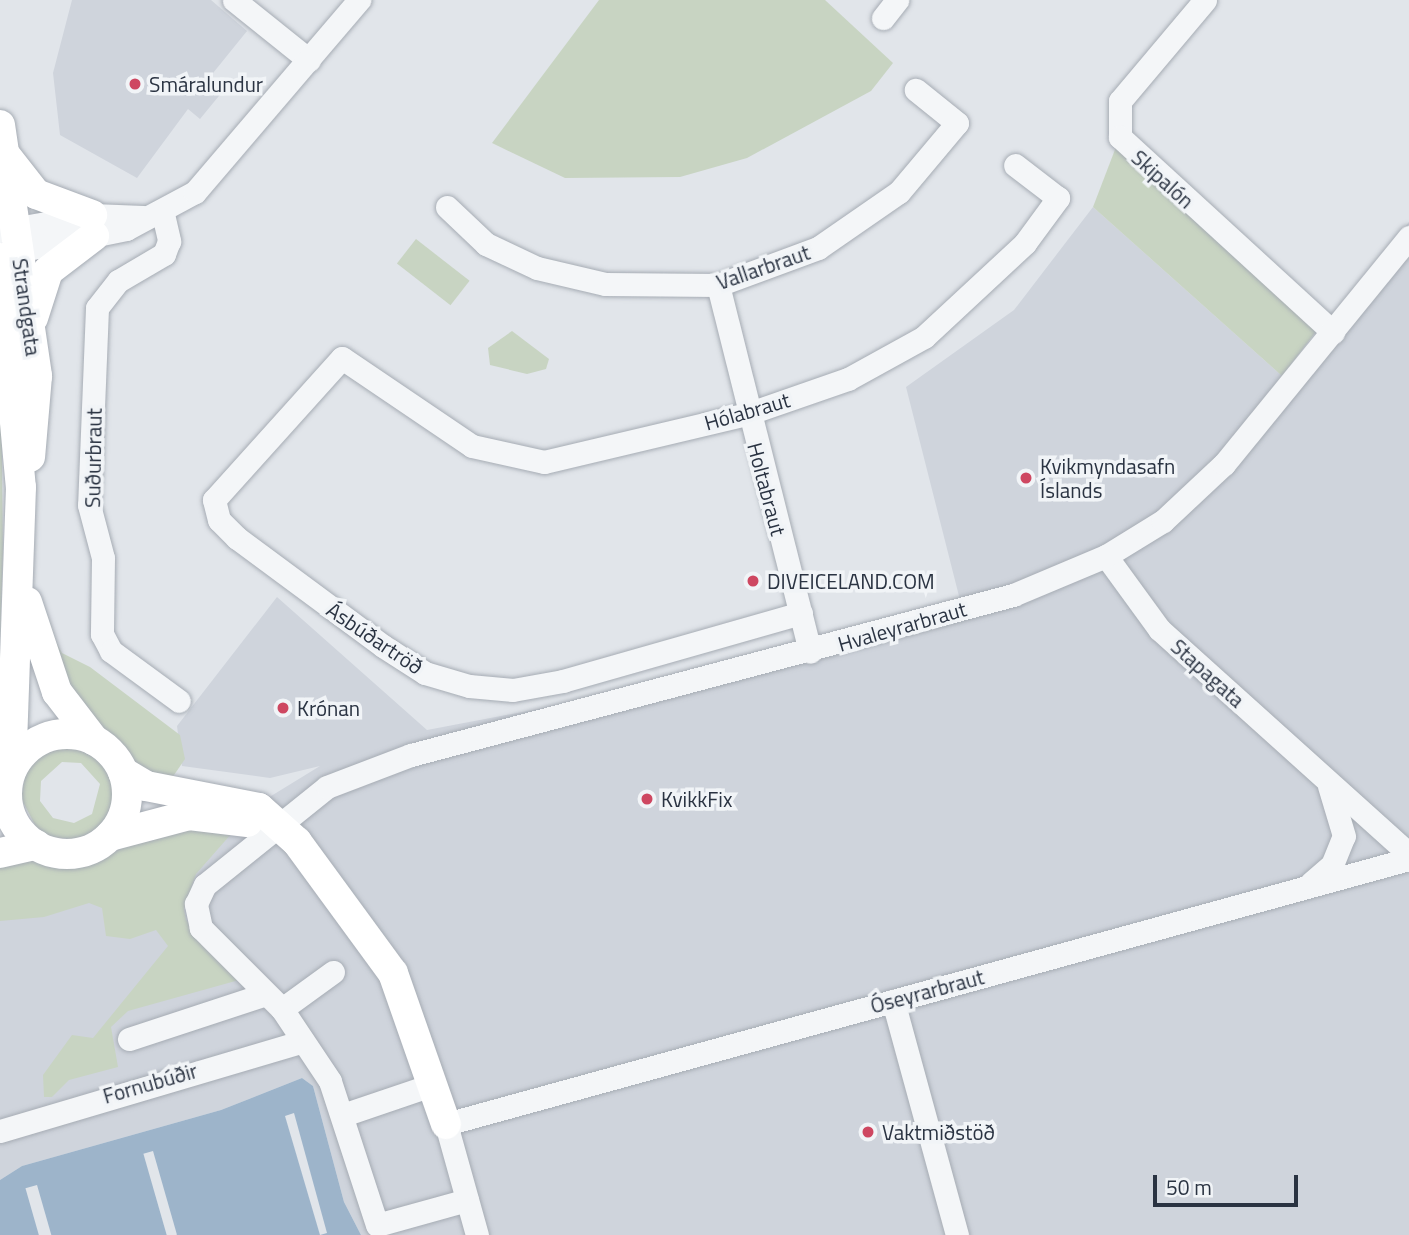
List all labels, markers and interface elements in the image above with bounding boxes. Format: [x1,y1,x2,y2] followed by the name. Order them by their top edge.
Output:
[149,71,263,97] place label: Smáralundur
[127,76,143,92] marker: Smáralundur
[1127,145,1199,213] street label: Skipalón
[713,239,813,295] street label: Vallarbraut
[8,257,46,357] street label: Strandgata
[701,387,793,435] street label: Hólabraut
[80,408,106,508] street label: Suðurbraut
[743,440,791,538] street label: Holtabraut
[1040,453,1175,503] place label: Kvikmyndasafn Íslands
[1018,470,1034,486] marker: Kvikmyndasafn Íslands
[767,568,935,594] place label: DIVEICELAND.COM
[745,573,761,589] marker: DIVEICELAND.COM
[835,596,969,656] street label: Hvaleyrarbraut
[322,597,428,679] street label: Ásbúðartröð
[1166,634,1250,712] street label: Stapagata
[297,695,360,721] place label: Krónan
[275,700,291,716] marker: Krónan
[661,786,732,812] place label: KvikkFix
[639,791,655,807] marker: KvikkFix
[867,964,987,1018] street label: Óseyrarbraut
[100,1058,200,1108] street label: Fornubúðir
[882,1119,995,1145] place label: Vaktmiðstöð
[860,1124,876,1140] marker: Vaktmiðstöð
[1157,1162,1302,1206] scale bar
[1166,1171,1212,1203] text: 50 m

